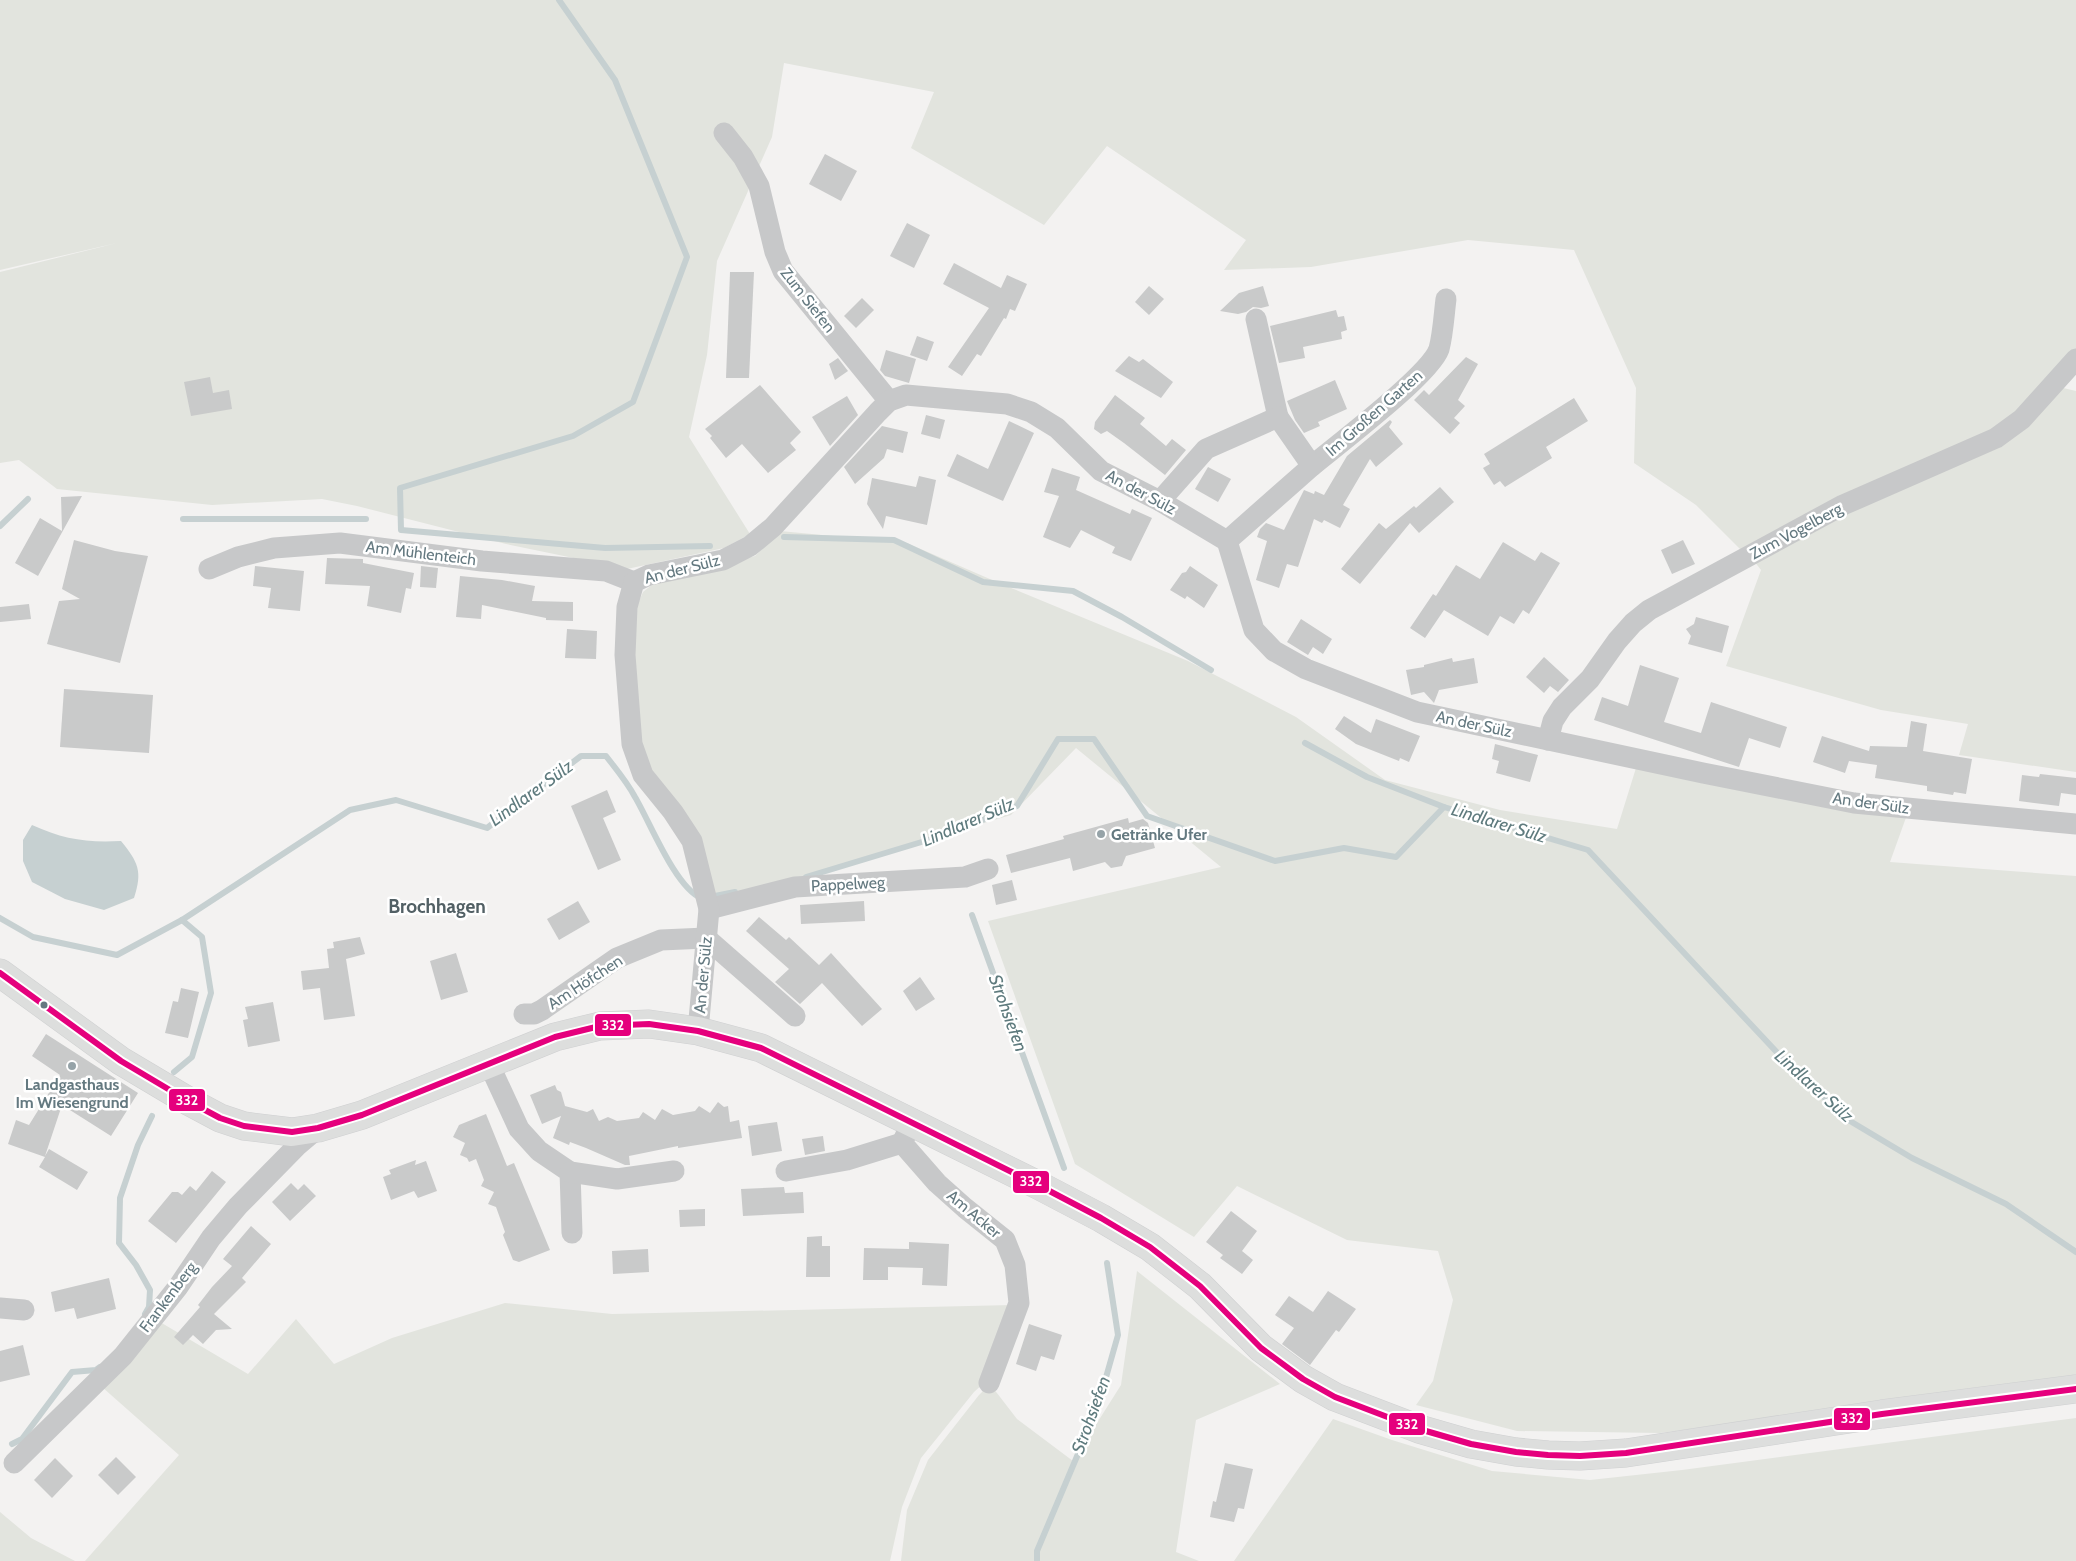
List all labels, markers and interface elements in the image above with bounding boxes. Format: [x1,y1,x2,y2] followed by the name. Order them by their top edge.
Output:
[777,264,839,336] street label: Zum Siefen
[1322,366,1426,460] street label: Im Großen Garten
[1103,466,1180,519] street label: An der Sülz
[1747,498,1846,563] street label: Zum Vogelberg
[365,537,477,569] street label: Am Mühlenteich
[642,550,722,588] street label: An der Sülz
[1434,707,1514,741] street label: An der Sülz
[485,755,577,831] water label: Lindlarer Sülz
[1832,788,1911,818] street label: An der Sülz
[919,793,1018,851] water label: Lindlarer Sülz
[1449,798,1549,848] water label: Lindlarer Sülz
[1111,825,1207,844] place label: Getränke Ufer
[1095,828,1107,840] marker: Getränke Ufer
[811,873,886,895] street label: Pappelweg
[388,895,486,918] district label: Brochhagen
[690,935,716,1014] street label: An der Sülz
[544,951,626,1013] street label: Am Höfchen
[984,971,1032,1055] water label: Strohsiefen
[39,1000,49,1010] unlabelled marker
[594,1013,632,1037] line badge: 332
[602,1016,624,1034] text: 332
[1770,1045,1858,1127] water label: Lindlarer Sülz
[66,1060,78,1072] marker: Landgasthaus Im Wiesengrund
[15,1075,129,1112] place label: Landgasthaus Im Wiesengrund
[168,1088,206,1112] line badge: 332
[176,1091,198,1109] text: 332
[1012,1170,1050,1194] line badge: 332
[1020,1172,1042,1190] text: 332
[943,1186,1006,1243] street label: Am Acker
[135,1257,201,1336] street label: Frankenberg
[1067,1373,1115,1457] water label: Strohsiefen
[1833,1407,1871,1431] line badge: 332
[1841,1409,1863,1427] text: 332
[1388,1412,1426,1436] line badge: 332
[1396,1415,1418,1433] text: 332

